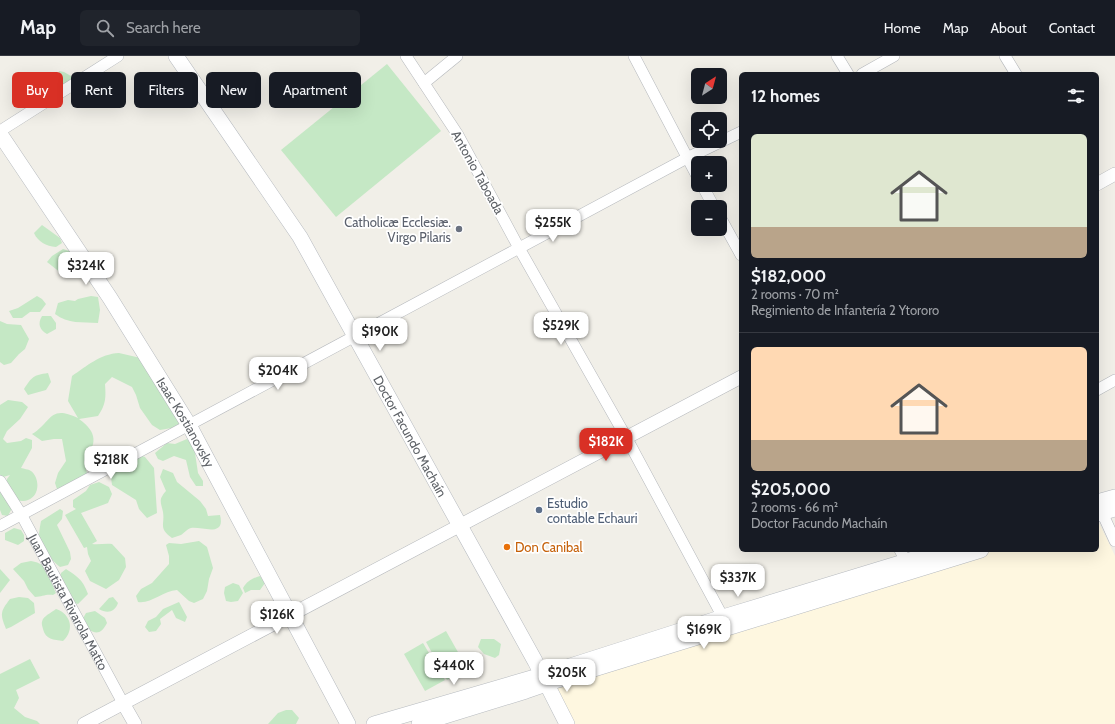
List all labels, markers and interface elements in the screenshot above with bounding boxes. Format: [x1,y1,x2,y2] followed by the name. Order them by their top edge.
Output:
[80,10,360,46] search box
[20,16,56,39] text: Map
[94,17,116,39] icon: search
[126,19,201,37] text: Search here
[884,19,921,37] text: Home
[943,19,968,37] text: Map
[990,19,1027,37] text: About
[1049,19,1095,37] text: Contact
[691,68,727,104] north arrow
[691,68,727,236] map controls
[12,72,63,108] chip: Buy
[71,72,126,108] chip: Rent
[134,72,198,108] chip: Filters
[206,72,261,108] chip: New
[269,72,361,108] chip: Apartment
[1065,85,1087,107] icon: filters
[751,86,820,106] text: 12 homes
[691,112,727,148] button: locate
[448,127,508,217] street label: Antonio Taboada
[691,156,727,192] button: +
[883,160,955,232] icon: home
[691,200,727,236] button: −
[525,209,581,243] pin: $255K
[344,214,452,245] place label: Catholicæ Ecclesiæ. Virgo Pilaris
[535,214,571,230] text: $255K
[454,224,464,234] marker: Catholicæ Ecclesiæ. Virgo Pilaris
[58,252,114,286] pin: $324K
[67,257,105,273] text: $324K
[751,266,826,286] text: $182,000
[751,286,839,302] text: 2 rooms · 70 m²
[751,302,939,318] text: Regimiento de Infantería 2 Ytororo
[533,312,589,346] pin: $529K
[543,317,579,333] text: $529K
[352,318,408,352] pin: $190K
[362,323,398,339] text: $190K
[250,357,306,391] pin: $204K
[258,362,298,378] text: $204K
[370,372,450,500] street label: Doctor Facundo Machaín
[883,373,955,445] icon: home
[153,374,218,470] street label: Isaac Kostianovsky
[578,428,634,462] pin: $182K
[588,433,624,449] text: $182K
[83,446,139,480] pin: $218K
[93,451,129,467] text: $218K
[751,479,831,499] text: $205,000
[547,495,637,526] place label: Estudio contable Echauri
[751,499,838,515] text: 2 rooms · 66 m²
[534,505,544,515] marker: Estudio contable Echauri
[751,515,887,531] text: Doctor Facundo Machaín
[25,530,112,673] street label: Juan Bautista Rivarola Matto
[515,539,583,555] place label: Don Canibal
[502,542,512,552] marker: Don Canibal
[710,564,766,598] pin: $337K
[720,569,756,585] text: $337K
[249,601,305,635] pin: $126K
[260,606,294,622] text: $126K
[676,616,732,650] pin: $169K
[686,621,722,637] text: $169K
[426,652,482,686] pin: $440K
[433,657,475,673] text: $440K
[539,659,595,693] pin: $205K
[548,664,586,680] text: $205K

